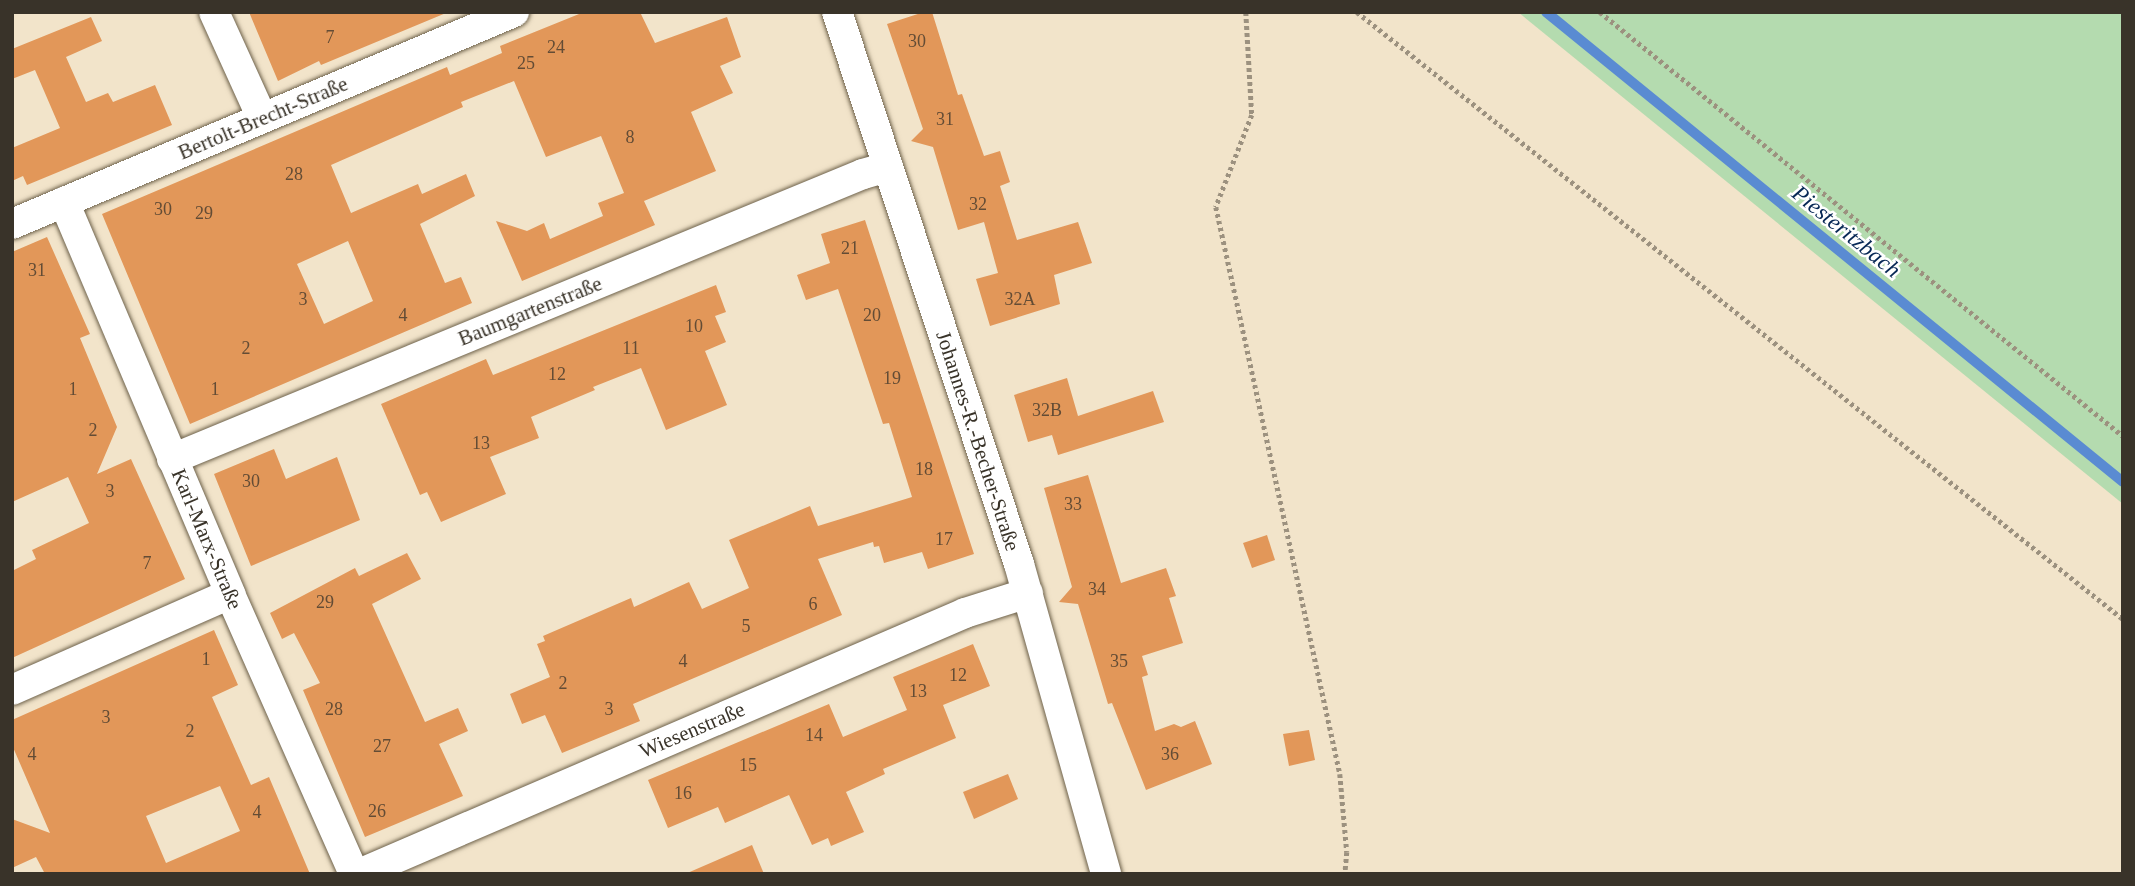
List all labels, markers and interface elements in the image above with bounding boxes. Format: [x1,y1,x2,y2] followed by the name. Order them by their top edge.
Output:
[326,26,335,48] house number: 7
[908,30,926,52] house number: 30
[547,36,565,58] house number: 24
[517,52,535,74] house number: 25
[174,71,352,165] street label: Bertolt-Brecht-Straße
[936,108,954,130] house number: 31
[626,126,634,148] house number: 8
[285,163,303,185] house number: 28
[1786,180,1906,284] water label: Piesteritzbach
[969,193,987,215] house number: 32
[154,198,172,220] house number: 30
[195,202,213,224] house number: 29
[841,237,859,259] house number: 21
[28,259,46,281] house number: 31
[454,271,606,351] street label: Baumgartenstraße
[298,288,308,310] house number: 3
[1005,288,1035,310] house number: 32A
[398,304,408,326] house number: 4
[863,304,881,326] house number: 20
[685,315,703,337] house number: 10
[930,328,1026,554] street label: Johannes-R.-Becher-Straße
[242,337,251,359] house number: 2
[622,337,640,359] house number: 11
[548,363,566,385] house number: 12
[883,367,901,389] house number: 19
[68,378,78,400] house number: 1
[210,378,220,400] house number: 1
[1032,399,1062,421] house number: 32B
[89,419,98,441] house number: 2
[472,432,490,454] house number: 13
[915,458,933,480] house number: 18
[166,465,248,613] street label: Karl-Marx-Straße
[242,470,260,492] house number: 30
[106,480,114,502] house number: 3
[1064,493,1082,515] house number: 33
[935,528,953,550] house number: 17
[142,552,152,574] house number: 7
[1088,578,1106,600] house number: 34
[316,591,334,613] house number: 29
[808,593,818,615] house number: 6
[742,615,750,637] house number: 5
[202,648,210,670] house number: 1
[678,650,688,672] house number: 4
[1110,650,1128,672] house number: 35
[949,664,967,686] house number: 12
[558,672,568,694] house number: 2
[909,680,927,702] house number: 13
[635,696,749,764] street label: Wiesenstraße
[325,698,343,720] house number: 28
[604,698,614,720] house number: 3
[102,706,110,728] house number: 3
[186,720,194,742] house number: 2
[805,724,823,746] house number: 14
[373,735,391,757] house number: 27
[28,743,36,765] house number: 4
[1161,743,1179,765] house number: 36
[739,754,757,776] house number: 15
[674,782,692,804] house number: 16
[368,800,386,822] house number: 26
[252,801,262,823] house number: 4

